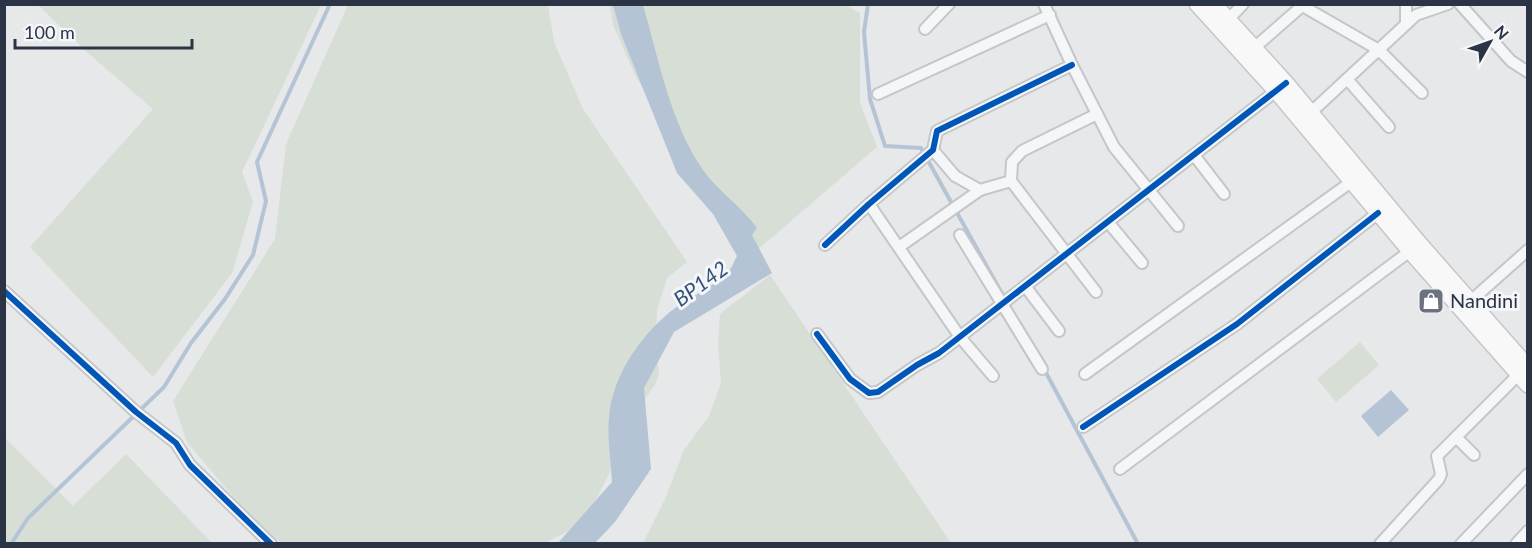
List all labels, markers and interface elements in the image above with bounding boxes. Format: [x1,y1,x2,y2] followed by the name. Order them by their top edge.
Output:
[15,12,192,50] scale bar
[1460,12,1520,72] north arrow
[24,21,75,43] text: 100 m
[1491,21,1513,43] text: N
[668,255,732,311] water label: BP142
[1416,286,1446,316] shop icon: Nandini
[1450,288,1518,312] place label: Nandini

